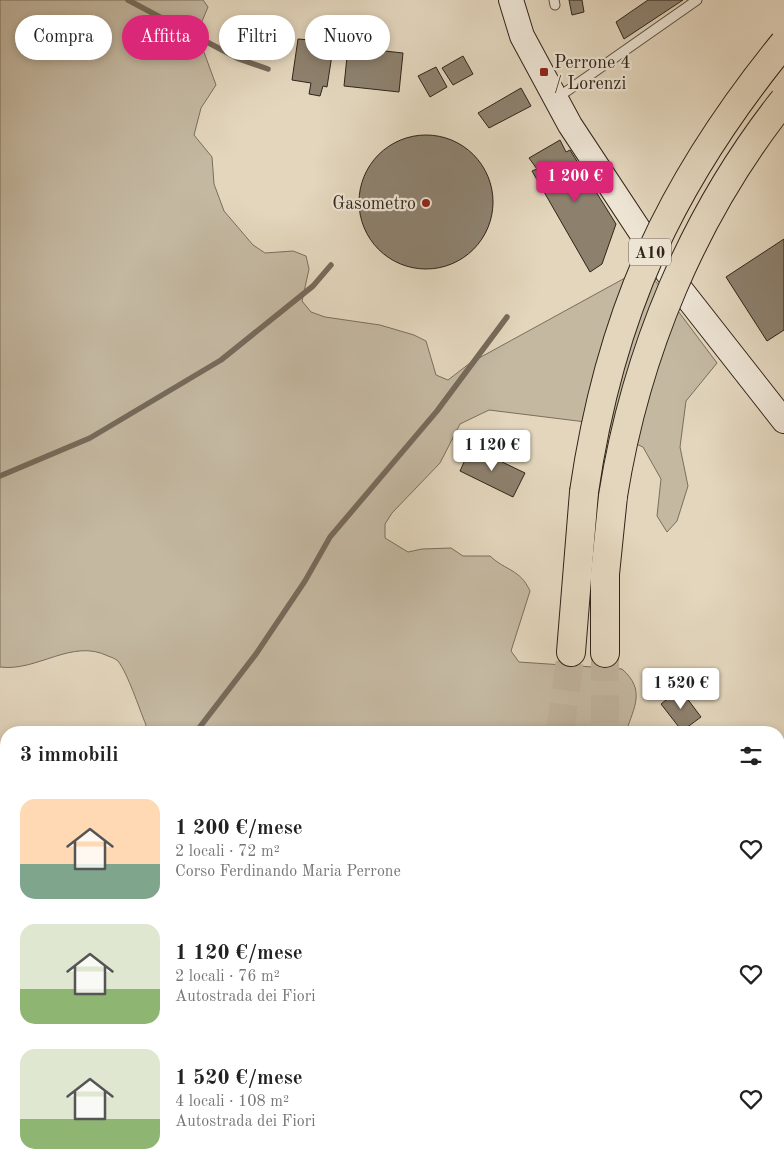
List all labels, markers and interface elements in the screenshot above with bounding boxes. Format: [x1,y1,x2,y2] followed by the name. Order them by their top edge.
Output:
[15,15,112,60] chip: Compra
[122,15,209,60] chip: Affitta
[219,15,295,60] chip: Filtri
[305,15,390,60] chip: Nuovo
[554,54,631,93] place label: Perrone 4 / Lorenzi
[538,66,550,78] marker: Perrone 4 / Lorenzi
[529,160,621,203] pin: 1 200 €
[547,169,603,185] text: 1 200 €
[332,195,416,213] place label: Gasometro
[420,197,432,209] marker: Gasometro
[629,238,671,266] road number: A10
[446,430,538,472] pin: 1 120 €
[464,438,520,454] text: 1 120 €
[635,668,727,710] pin: 1 520 €
[653,676,709,692] text: 1 520 €
[737,742,765,770] icon: filters
[20,745,118,766] text: 3 immobili
[175,818,303,839] text: 1 200 €/mese
[60,819,120,879] icon: home
[737,835,765,863] icon: heart
[175,844,280,860] text: 2 locali · 72 m²
[175,864,401,880] text: Corso Ferdinando Maria Perrone
[175,943,303,964] text: 1 120 €/mese
[60,944,120,1004] icon: home
[737,960,765,988] icon: heart
[175,969,280,985] text: 2 locali · 76 m²
[175,989,316,1005] text: Autostrada dei Fiori
[175,1068,303,1089] text: 1 520 €/mese
[60,1069,120,1129] icon: home
[737,1085,765,1113] icon: heart
[175,1094,289,1110] text: 4 locali · 108 m²
[175,1114,316,1130] text: Autostrada dei Fiori

